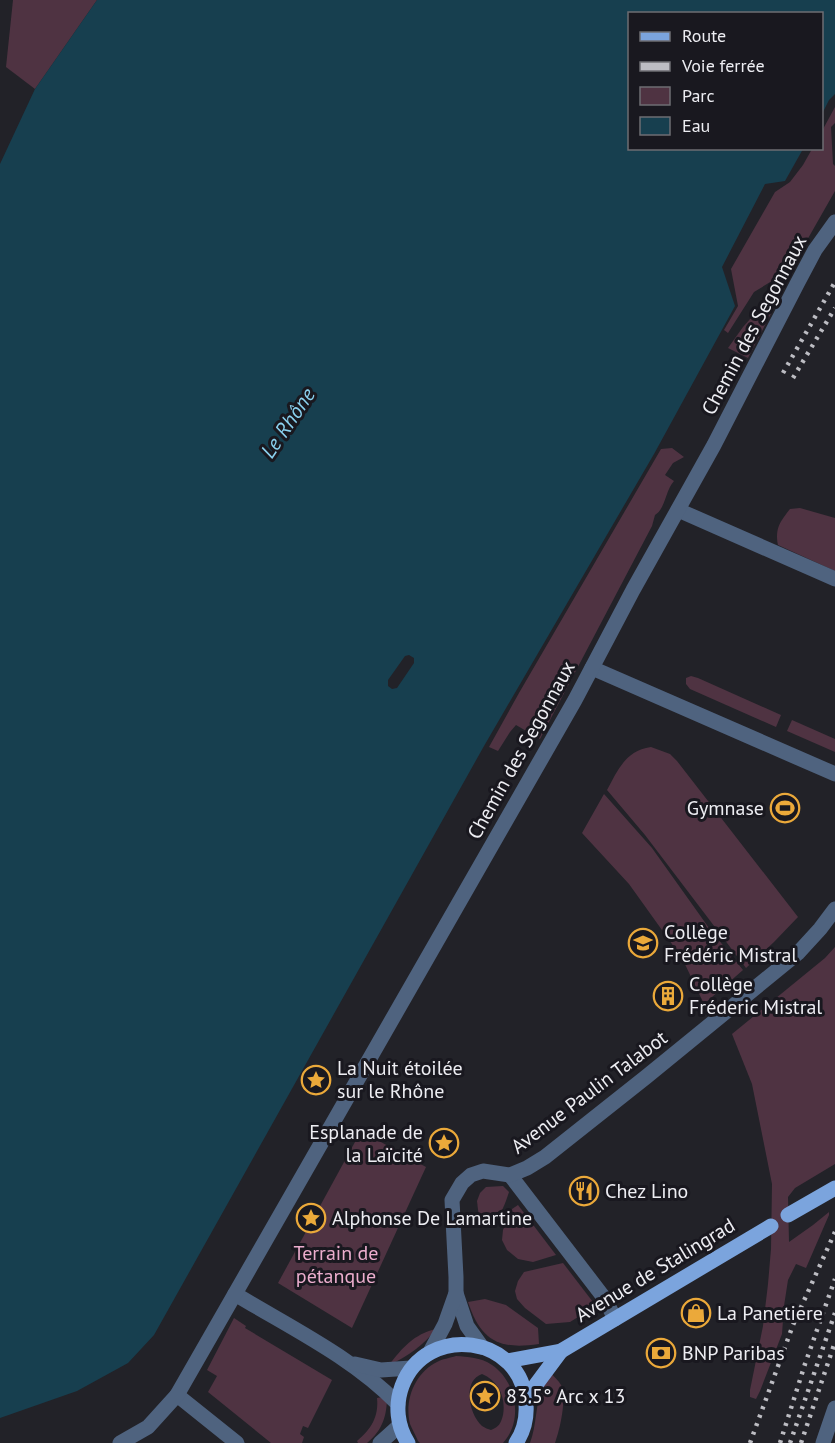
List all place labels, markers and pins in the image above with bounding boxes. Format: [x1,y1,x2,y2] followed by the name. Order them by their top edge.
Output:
[769,792,801,824] sports icon: Gymnase
[687,795,764,821] place label: Gymnase
[664,919,797,968] place label: Collège Frédéric Mistral
[627,927,659,959] school or university icon: Collège Frédéric Mistral
[689,971,822,1020] place label: Collège Fréderic Mistral
[652,980,684,1012] building icon: Collège Fréderic Mistral
[337,1055,463,1104] place label: La Nuit étoilée sur le Rhône
[300,1064,332,1096] place icon: La Nuit étoilée sur le Rhône
[309,1119,423,1168] place label: Esplanade de la Laïcité
[428,1127,460,1159] place icon: Esplanade de la Laïcité
[568,1175,600,1207] restaurant icon: Chez Lino
[605,1178,688,1204] place label: Chez Lino
[295,1202,327,1234] place icon: Alphonse De Lamartine
[332,1205,532,1231] place label: Alphonse De Lamartine
[680,1297,712,1329] shop icon: La Panetiere
[717,1300,823,1326] place label: La Panetiere
[645,1337,677,1369] bank icon: BNP Paribas
[682,1340,785,1366] place label: BNP Paribas
[469,1380,501,1412] place icon: 83.5° Arc x 13
[506,1383,625,1409] place label: 83.5° Arc x 13

